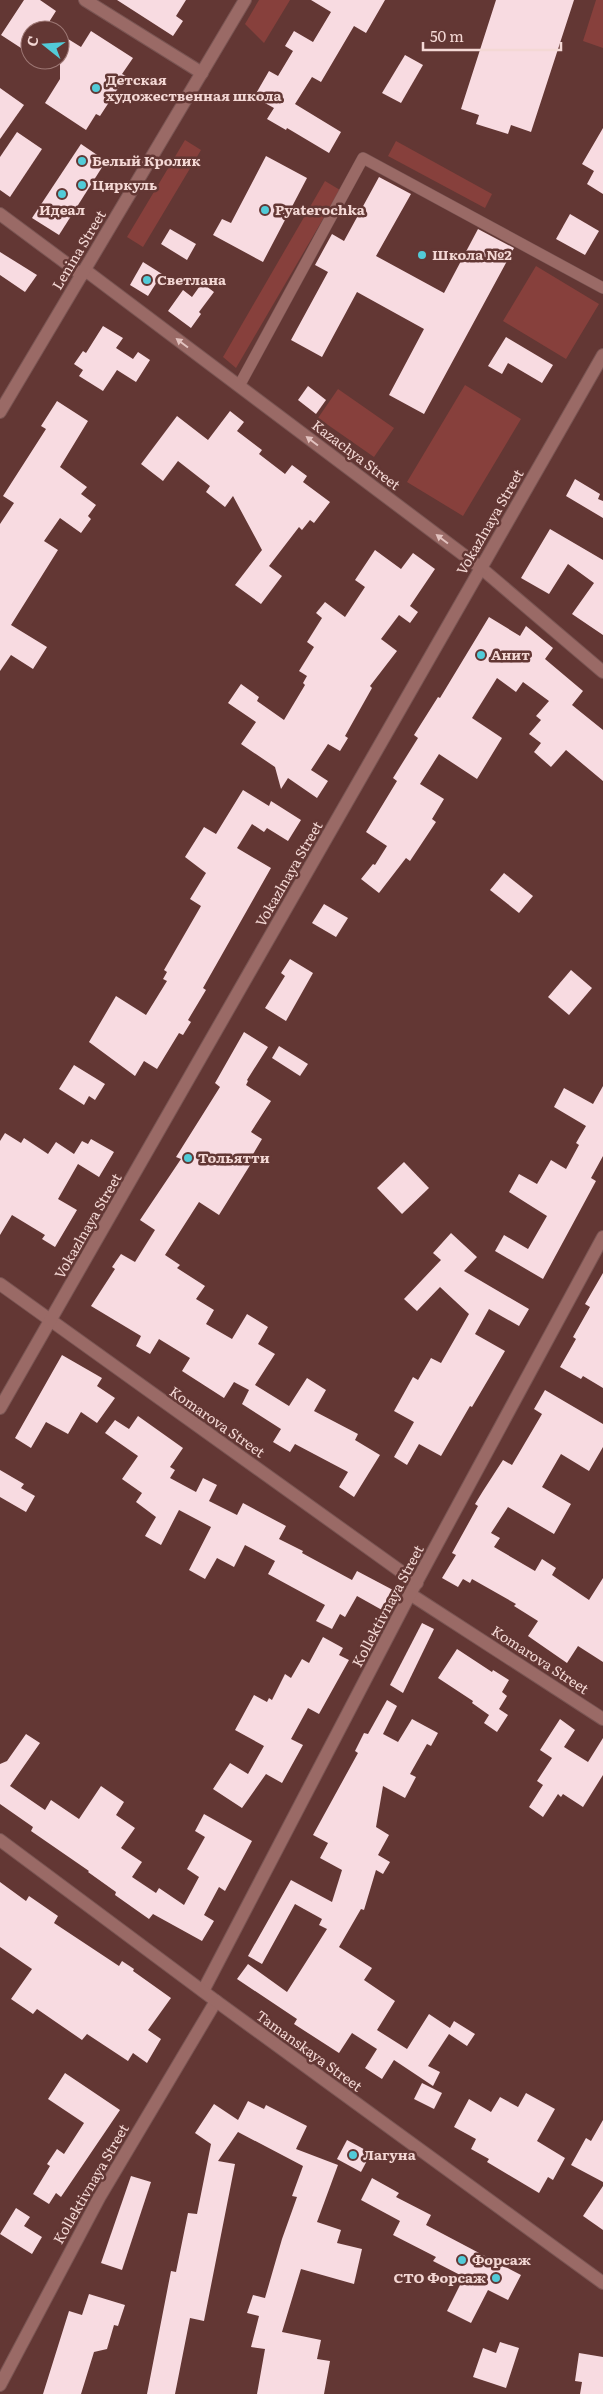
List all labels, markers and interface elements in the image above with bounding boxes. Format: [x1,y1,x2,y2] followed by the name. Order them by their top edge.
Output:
[20,20,70,70] north arrow
[423,20,560,52] scale bar
[430,24,464,47] text: 50 m
[21,33,43,49] text: С
[106,69,282,105] place label: Детская художественная школа
[90,82,102,94] marker: Детская художественная школа
[92,150,201,170] place label: Белый Кролик
[76,155,88,167] marker: Белый Кролик
[92,174,157,194] place label: Циркуль
[76,179,88,191] marker: Циркуль
[56,188,68,200] marker: Идеал
[39,199,85,219] place label: Идеал
[275,199,366,219] place label: Pyaterochka
[259,204,271,216] marker: Pyaterochka
[46,206,110,293] street label: Lenina Street
[432,244,512,264] place label: Школа №2
[416,249,428,261] marker: Школа №2
[157,269,227,289] place label: Светлана
[141,274,153,286] marker: Светлана
[175,338,189,348] one-way arrow
[308,414,405,494] street label: Kazachya Street
[305,436,319,446] one-way arrow
[451,465,528,578] street label: Vokazlnaya Street
[435,534,449,544] one-way arrow
[491,644,530,664] place label: Анит
[475,649,487,661] marker: Анит
[250,817,327,930] street label: Vokazlnaya Street
[198,1147,270,1167] place label: Тольятти
[182,1152,194,1164] marker: Тольятти
[49,1169,126,1282] street label: Vokazlnaya Street
[166,1381,270,1462] street label: Komarova Street
[346,1541,428,1670] street label: Kollektivnaya Street
[488,1620,593,1698] street label: Komarova Street
[252,2005,367,2096] street label: Tamanskaya Street
[48,2120,133,2247] street label: Kollektivnaya Street
[363,2144,417,2164] place label: Лагуна
[347,2149,359,2161] marker: Лагуна
[472,2249,531,2269] place label: Форсаж
[456,2254,468,2266] marker: Форсаж
[394,2267,486,2287] place label: СТО Форсаж
[490,2272,502,2284] marker: СТО Форсаж

